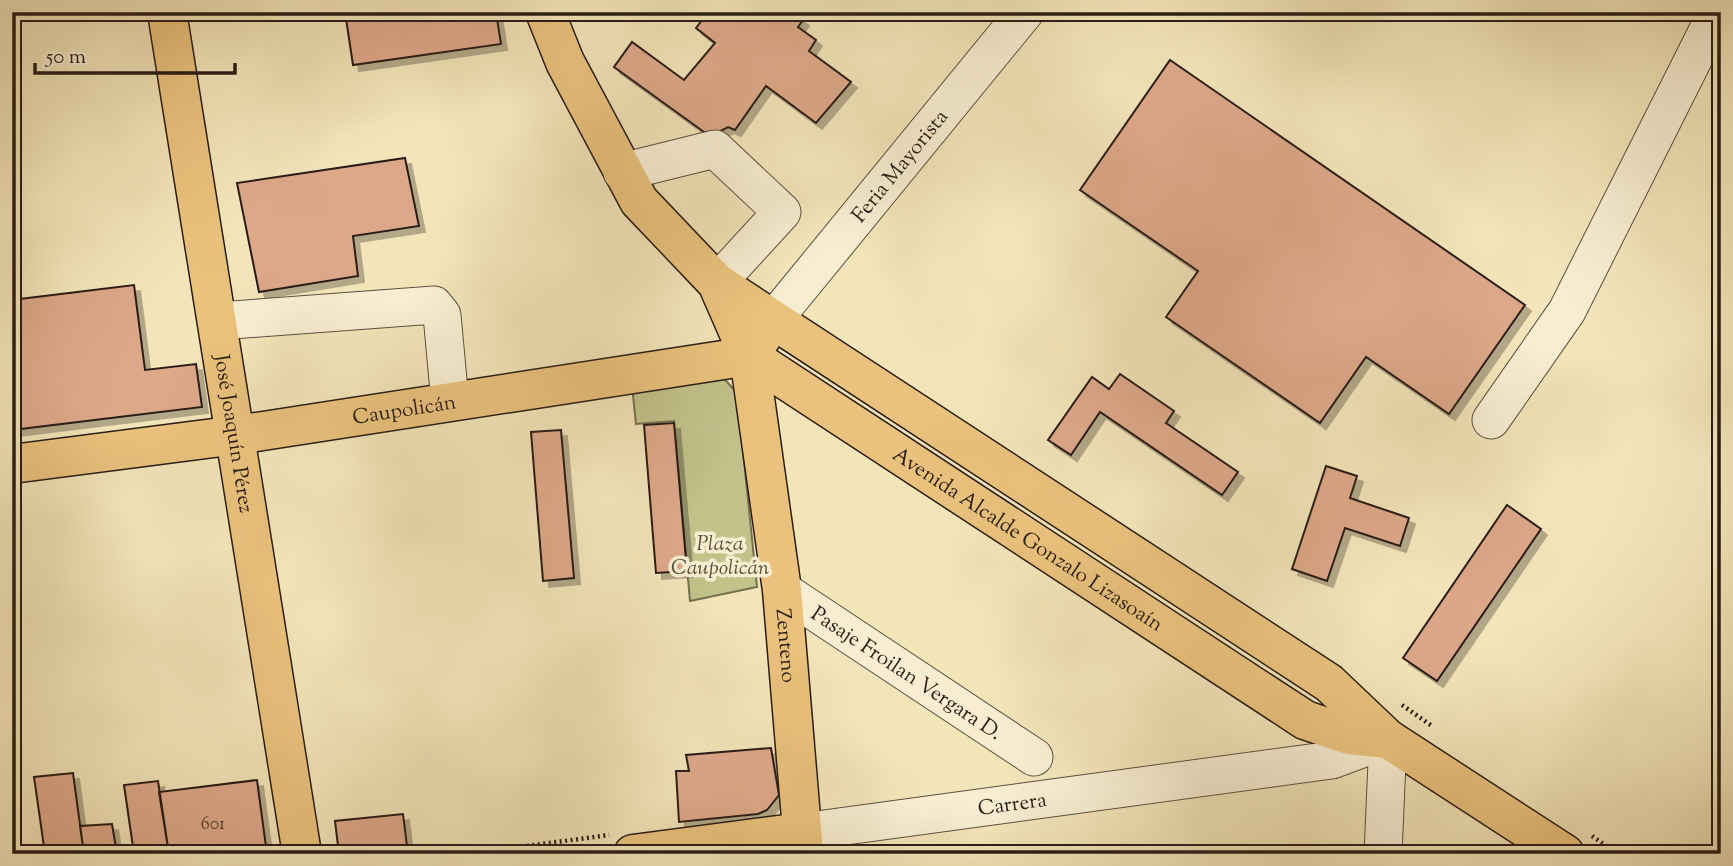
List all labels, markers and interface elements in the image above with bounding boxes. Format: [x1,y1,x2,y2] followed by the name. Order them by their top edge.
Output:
[35,32,234,76] scale bar
[45,43,86,73] text: 50 m
[845,104,956,230] street label: Feria Mayorista
[205,352,260,515] street label: José Joaquín Pérez
[351,388,458,434] street label: Caupolicán
[886,441,1169,640] street label: Avenida Alcalde Gonzalo Lizasoaín
[671,530,769,584] park label: Plaza Caupolicán
[804,600,1008,749] street label: Pasaje Froilan Vergara D.
[767,607,803,684] street label: Zenteno
[976,786,1049,825] street label: Carrera
[201,812,225,838] house number: 601

